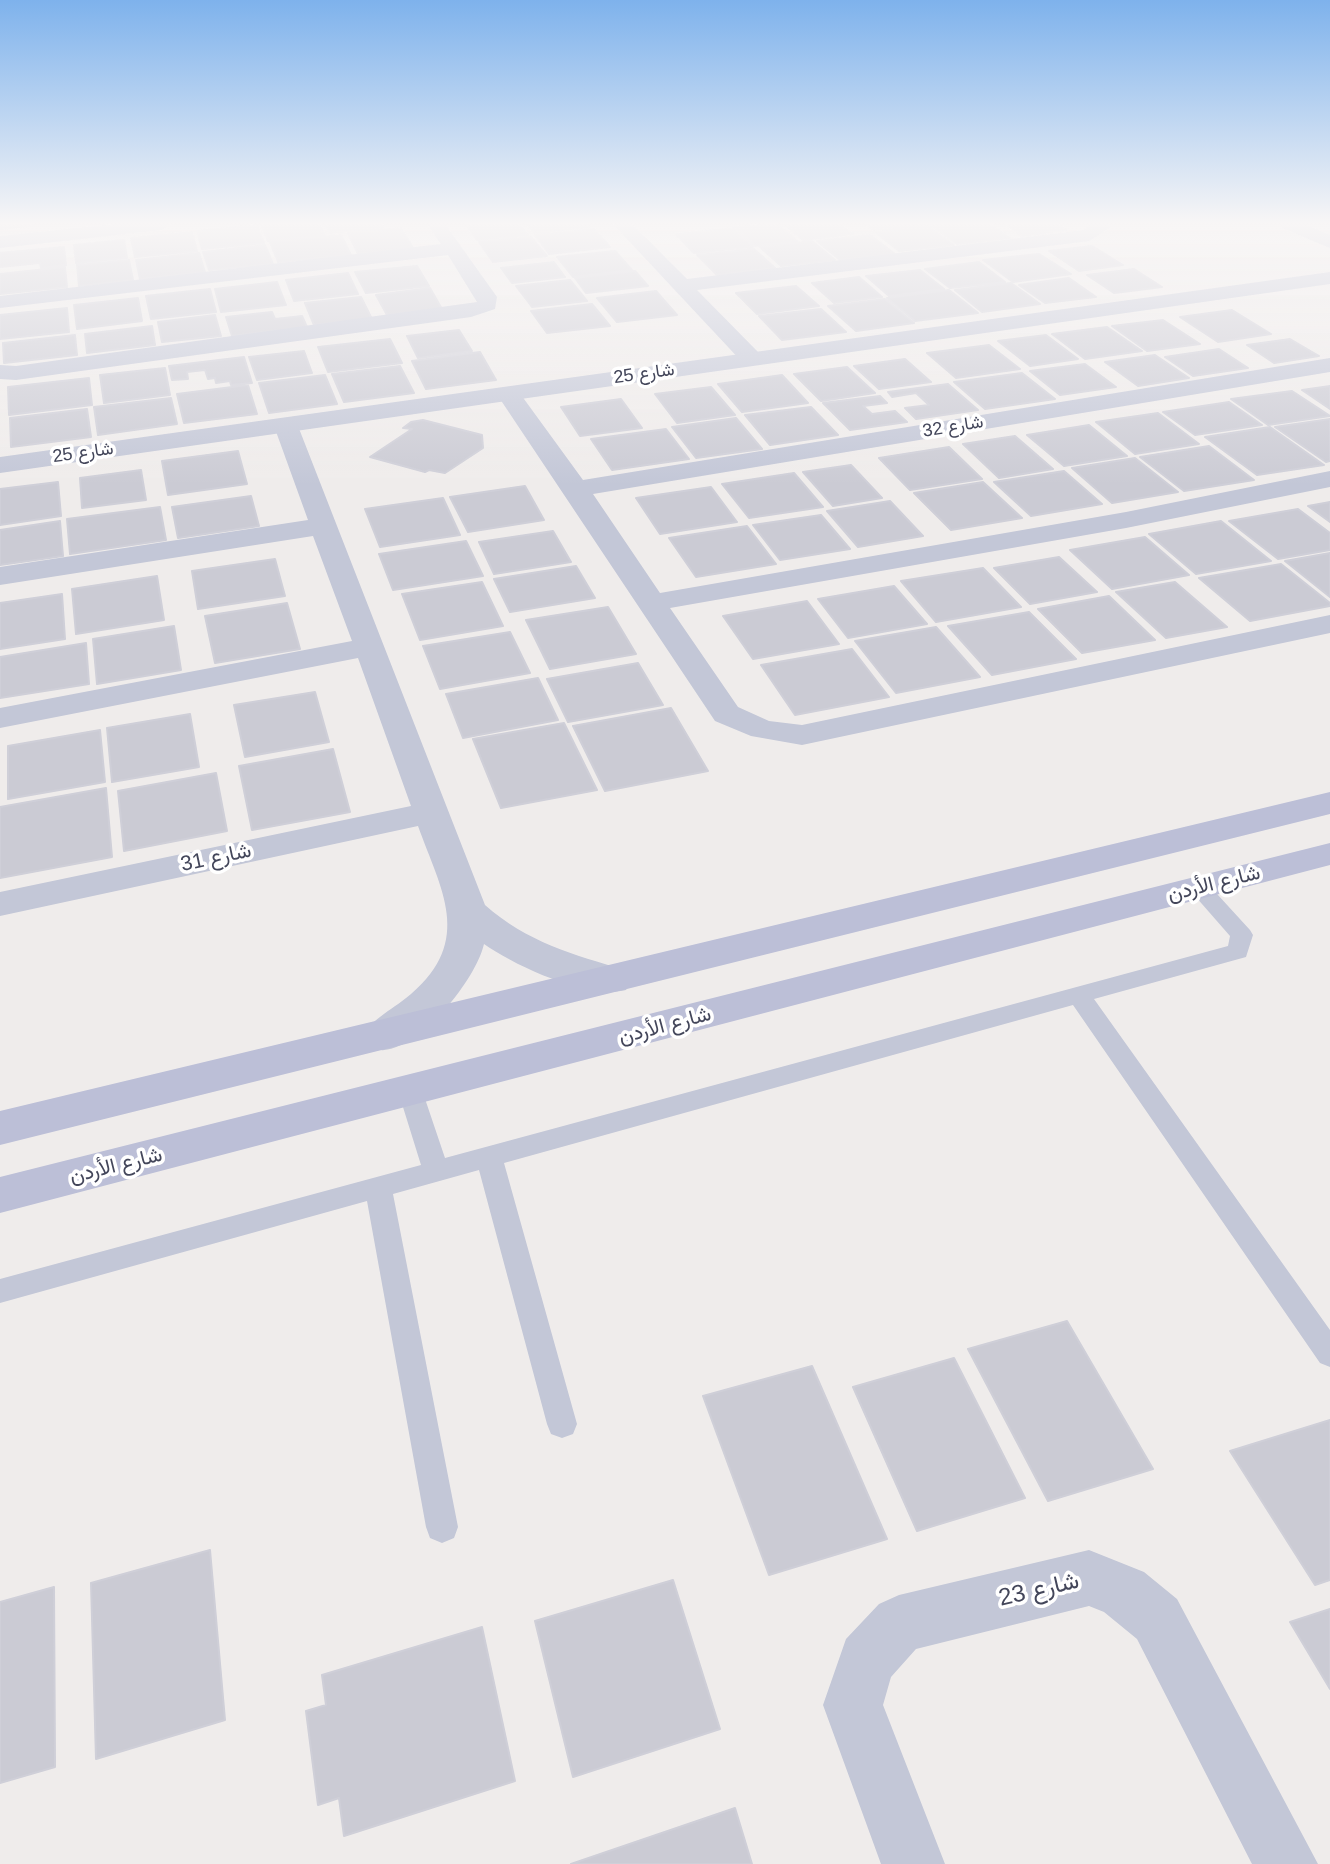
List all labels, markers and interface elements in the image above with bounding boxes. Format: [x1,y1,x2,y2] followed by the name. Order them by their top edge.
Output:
[612,359,676,389] street label: شارع 25
[921,412,985,442] street label: شارع 32
[51,438,115,468] street label: شارع 25
[178,838,254,878] street label: شارع 31
[1165,860,1263,908] street label: شارع الأردن
[616,1002,714,1050] street label: شارع الأردن
[67,1142,165,1190] street label: شارع الأردن
[996,1567,1082,1613] street label: 23 شارع

